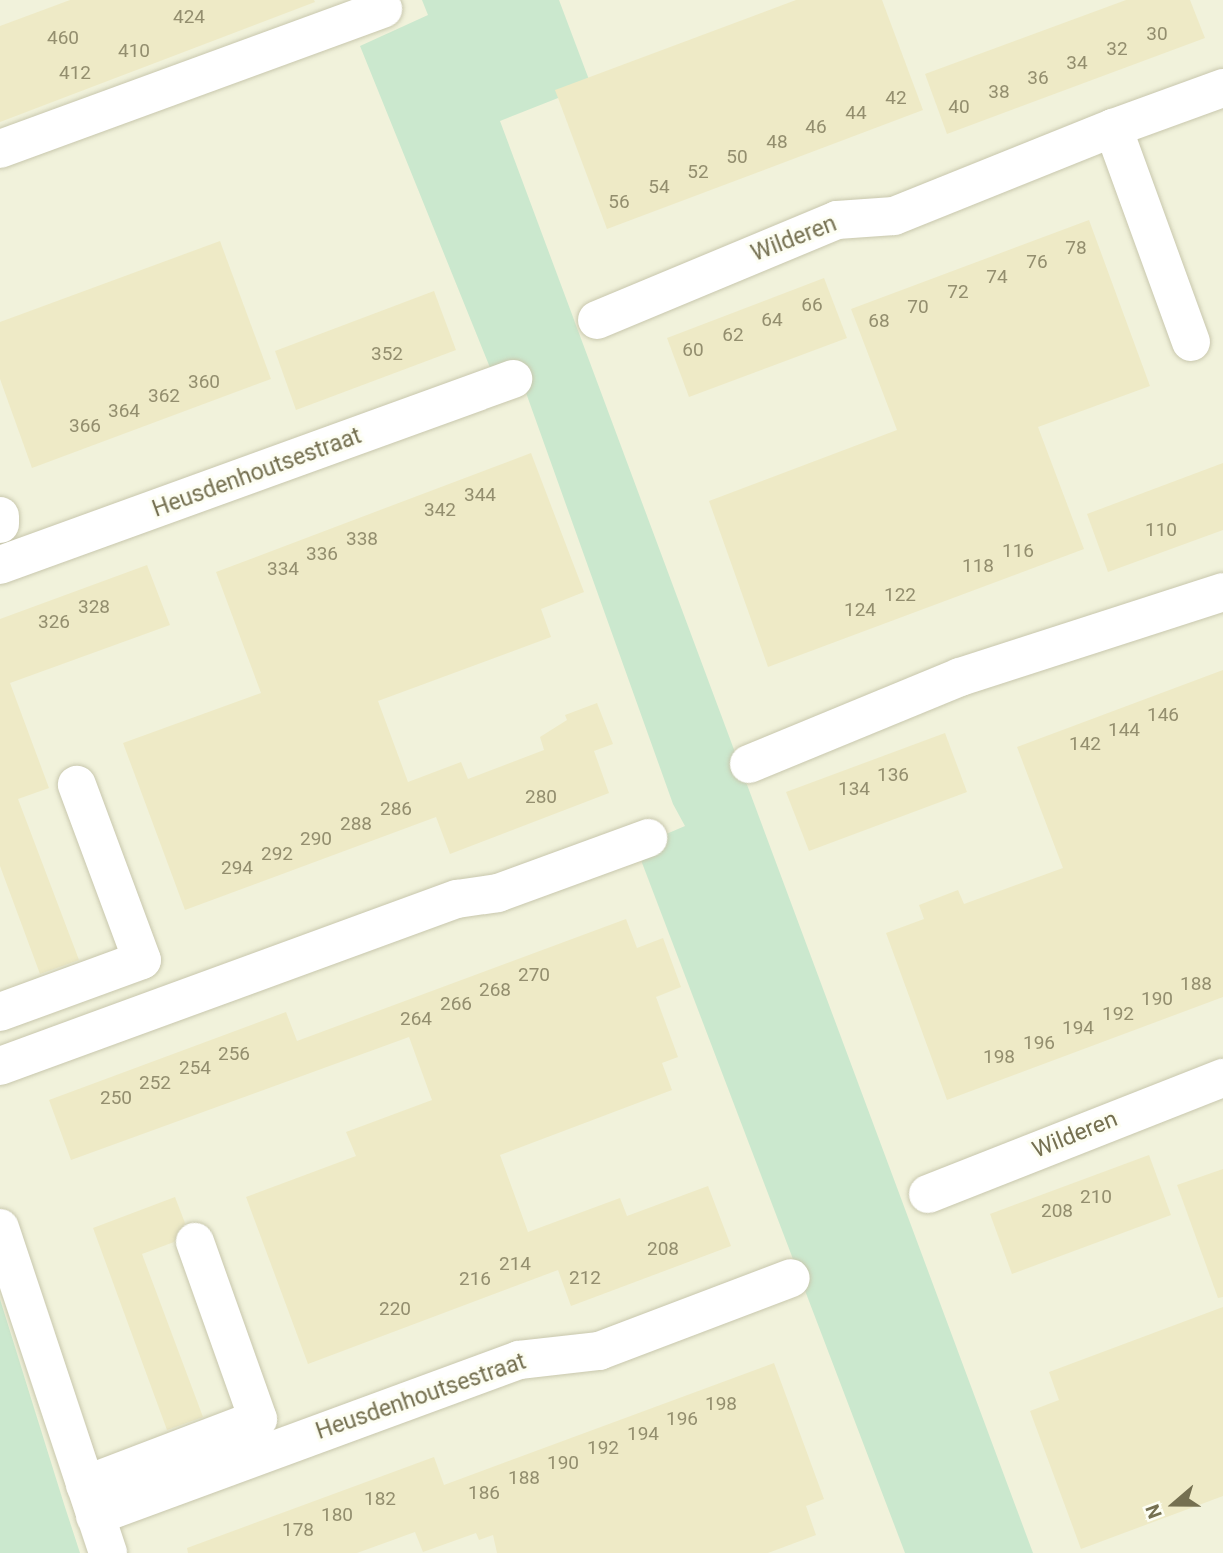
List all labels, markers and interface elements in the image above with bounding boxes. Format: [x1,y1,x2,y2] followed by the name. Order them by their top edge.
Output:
[173,6,205,28] house number: 424
[1146,23,1168,45] house number: 30
[47,27,79,49] house number: 460
[1106,38,1128,60] house number: 32
[118,40,150,62] house number: 410
[1066,52,1088,74] house number: 34
[59,62,91,84] house number: 412
[1027,67,1049,89] house number: 36
[988,81,1010,103] house number: 38
[885,87,907,109] house number: 42
[948,96,970,118] house number: 40
[845,102,867,124] house number: 44
[805,116,827,138] house number: 46
[766,131,788,153] house number: 48
[726,146,748,168] house number: 50
[687,161,709,183] house number: 52
[648,176,670,198] house number: 54
[608,191,630,213] house number: 56
[747,210,841,268] street label: Wilderen
[1065,237,1087,259] house number: 78
[1026,251,1048,273] house number: 76
[986,266,1008,288] house number: 74
[947,281,969,303] house number: 72
[801,294,823,316] house number: 66
[907,296,929,318] house number: 70
[761,309,783,331] house number: 64
[868,310,890,332] house number: 68
[722,324,744,346] house number: 62
[682,339,704,361] house number: 60
[371,343,403,365] house number: 352
[188,371,220,393] house number: 360
[148,385,180,407] house number: 362
[108,400,140,422] house number: 364
[69,415,101,437] house number: 366
[149,422,365,524] street label: Heusdenhoutsestraat
[464,484,496,506] house number: 344
[424,499,456,521] house number: 342
[1145,519,1177,541] house number: 110
[346,528,378,550] house number: 338
[1002,540,1034,562] house number: 116
[306,543,338,565] house number: 336
[962,555,994,577] house number: 118
[267,558,299,580] house number: 334
[884,584,916,606] house number: 122
[78,596,110,618] house number: 328
[844,599,876,621] house number: 124
[38,611,70,633] house number: 326
[1147,704,1179,726] house number: 146
[1108,719,1140,741] house number: 144
[1069,733,1101,755] house number: 142
[877,764,909,786] house number: 136
[838,778,870,800] house number: 134
[525,786,557,808] house number: 280
[380,798,412,820] house number: 286
[340,813,372,835] house number: 288
[300,828,332,850] house number: 290
[261,843,293,865] house number: 292
[221,857,253,879] house number: 294
[518,964,550,986] house number: 270
[1180,973,1212,995] house number: 188
[479,979,511,1001] house number: 268
[1141,988,1173,1010] house number: 190
[440,993,472,1015] house number: 266
[1102,1003,1134,1025] house number: 192
[400,1008,432,1030] house number: 264
[1062,1017,1094,1039] house number: 194
[1023,1032,1055,1054] house number: 196
[218,1043,250,1065] house number: 256
[983,1046,1015,1068] house number: 198
[179,1057,211,1079] house number: 254
[139,1072,171,1094] house number: 252
[100,1087,132,1109] house number: 250
[1028,1105,1122,1165] street label: Wilderen
[1080,1186,1112,1208] house number: 210
[1041,1200,1073,1222] house number: 208
[647,1238,679,1260] house number: 208
[499,1253,531,1275] house number: 214
[569,1267,601,1289] house number: 212
[459,1268,491,1290] house number: 216
[379,1298,411,1320] house number: 220
[312,1348,530,1446] street label: Heusdenhoutsestraat
[705,1393,737,1415] house number: 198
[666,1408,698,1430] house number: 196
[627,1423,659,1445] house number: 194
[587,1437,619,1459] house number: 192
[547,1452,579,1474] house number: 190
[508,1467,540,1489] house number: 188
[1139,1469,1209,1539] north arrow
[468,1482,500,1504] house number: 186
[364,1488,396,1510] house number: 182
[1141,1501,1167,1522] text: N
[321,1504,353,1526] house number: 180
[282,1519,314,1541] house number: 178

